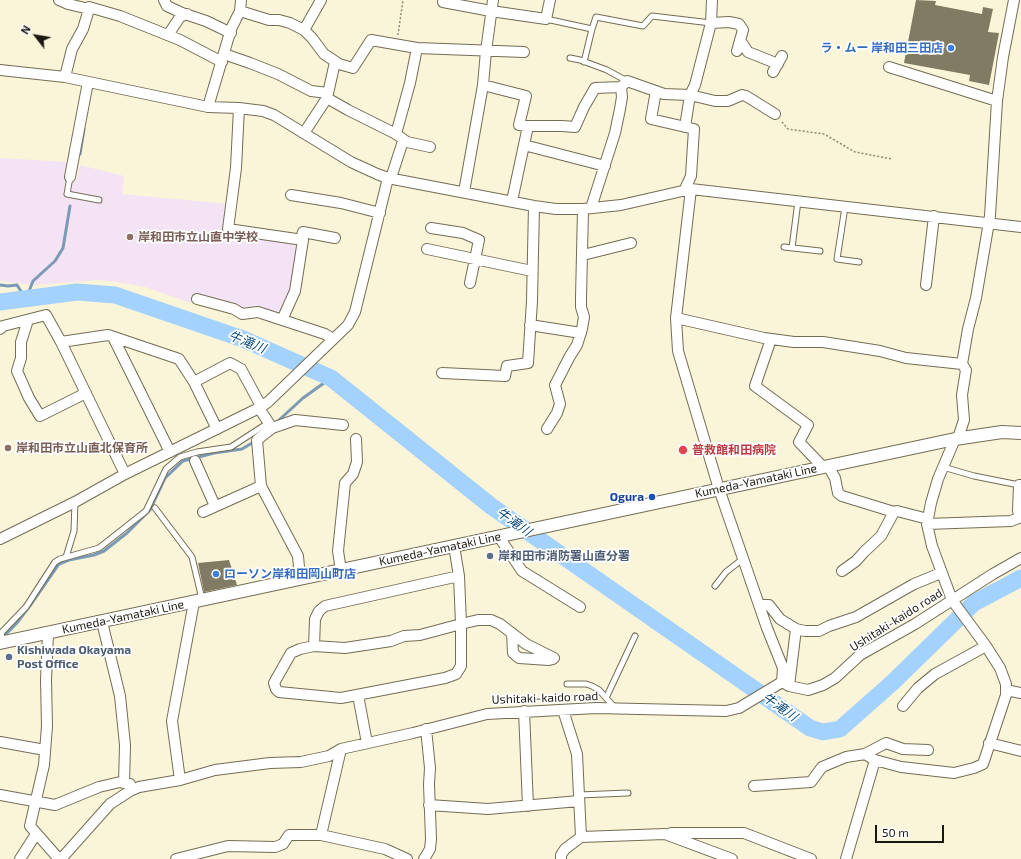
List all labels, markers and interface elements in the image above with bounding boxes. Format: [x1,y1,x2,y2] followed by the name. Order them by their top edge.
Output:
[16,16,56,56] north arrow
[18,23,33,36] text: N
[820,41,943,55] place label: ラ・ムー 岸和田三田店
[946,43,956,53] marker: ラ・ムー 岸和田三田店
[138,230,258,244] place label: 岸和田市立山直中学校
[125,232,135,242] marker: 岸和田市立山直中学校
[226,327,268,357] water label: 牛滝川
[16,441,148,455] place label: 岸和田市立山直北保育所
[3,443,13,453] marker: 岸和田市立山直北保育所
[692,443,776,457] place label: 普救館和田病院
[677,444,689,456] marker: 普救館和田病院
[694,461,818,501] street label: Kumeda-Yamataki Line
[610,490,644,504] place label: Ogura
[647,492,657,502] marker: Ogura
[494,504,534,540] water label: 牛滝川
[378,529,502,569] street label: Kumeda-Yamataki Line
[498,549,630,563] place label: 岸和田市消防署山直分署
[485,551,495,561] marker: 岸和田市消防署山直分署
[224,567,356,581] place label: ローソン岸和田岡山町店
[211,569,221,579] marker: ローソン岸和田岡山町店
[847,586,945,654] street label: Ushitaki-kaido road
[61,597,185,637] street label: Kumeda-Yamataki Line
[17,643,131,671] place label: Kishiwada Okayama Post Office
[4,652,14,662] marker: Kishiwada Okayama Post Office
[491,689,599,707] street label: Ushitaki-kaido road
[760,689,800,725] water label: 牛滝川
[877,817,946,843] scale bar
[882,825,909,839] text: 50 m

